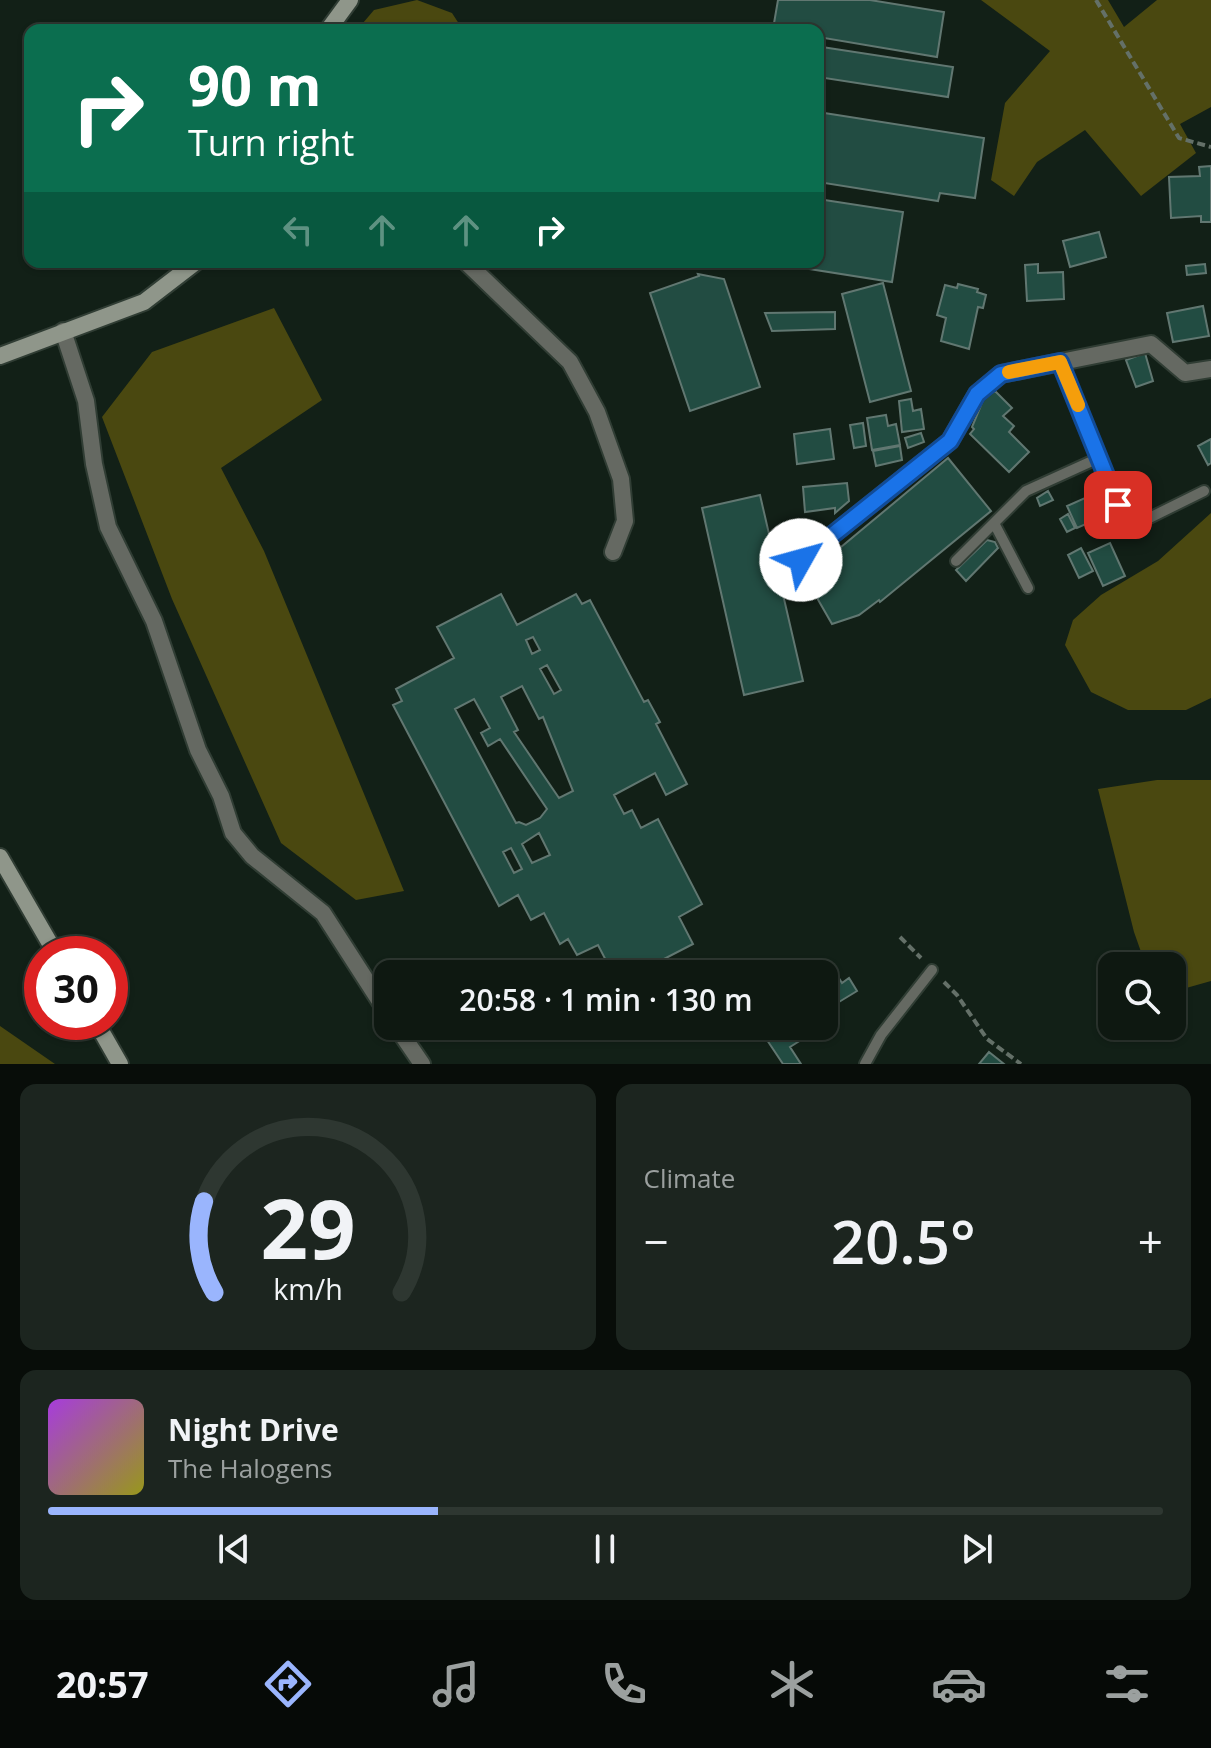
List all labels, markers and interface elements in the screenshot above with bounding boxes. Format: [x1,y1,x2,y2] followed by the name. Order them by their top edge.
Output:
[188,46,322,122] text: 90 m
[56,56,160,160] icon: right
[188,118,354,167] text: Turn right
[276,208,320,252] icon: left
[360,208,404,252] icon: ahead
[444,208,488,252] icon: ahead
[528,208,572,252] icon: right
[1084,471,1152,539] pin
[1096,483,1140,527] icon: arrive
[759,518,843,602] position arrow
[24,936,128,1040] speed limit sign: 30
[1098,952,1186,1040] map controls
[1098,952,1186,1040] button: search
[459,979,753,1020] text: 20:58 · 1 min · 130 m
[644,1160,735,1196] text: Climate
[260,1170,355,1283] text: 29
[831,1200,976,1282] text: 20.5°
[644,1211,669,1271] text: −
[1138,1211,1163,1271] text: +
[273,1269,342,1308] text: km/h
[168,1409,339,1450] text: Night Drive
[168,1450,333,1486] text: The Halogens
[212,1527,256,1571] icon: previous
[583,1527,627,1571] icon: pause
[955,1527,999,1571] icon: next
[260,1656,316,1712] icon: directions
[428,1656,484,1712] icon: music
[596,1656,652,1712] icon: phone
[764,1656,820,1712] icon: climate
[931,1656,987,1712] icon: car
[1099,1656,1155,1712] icon: filters
[56,1660,148,1709] text: 20:57

